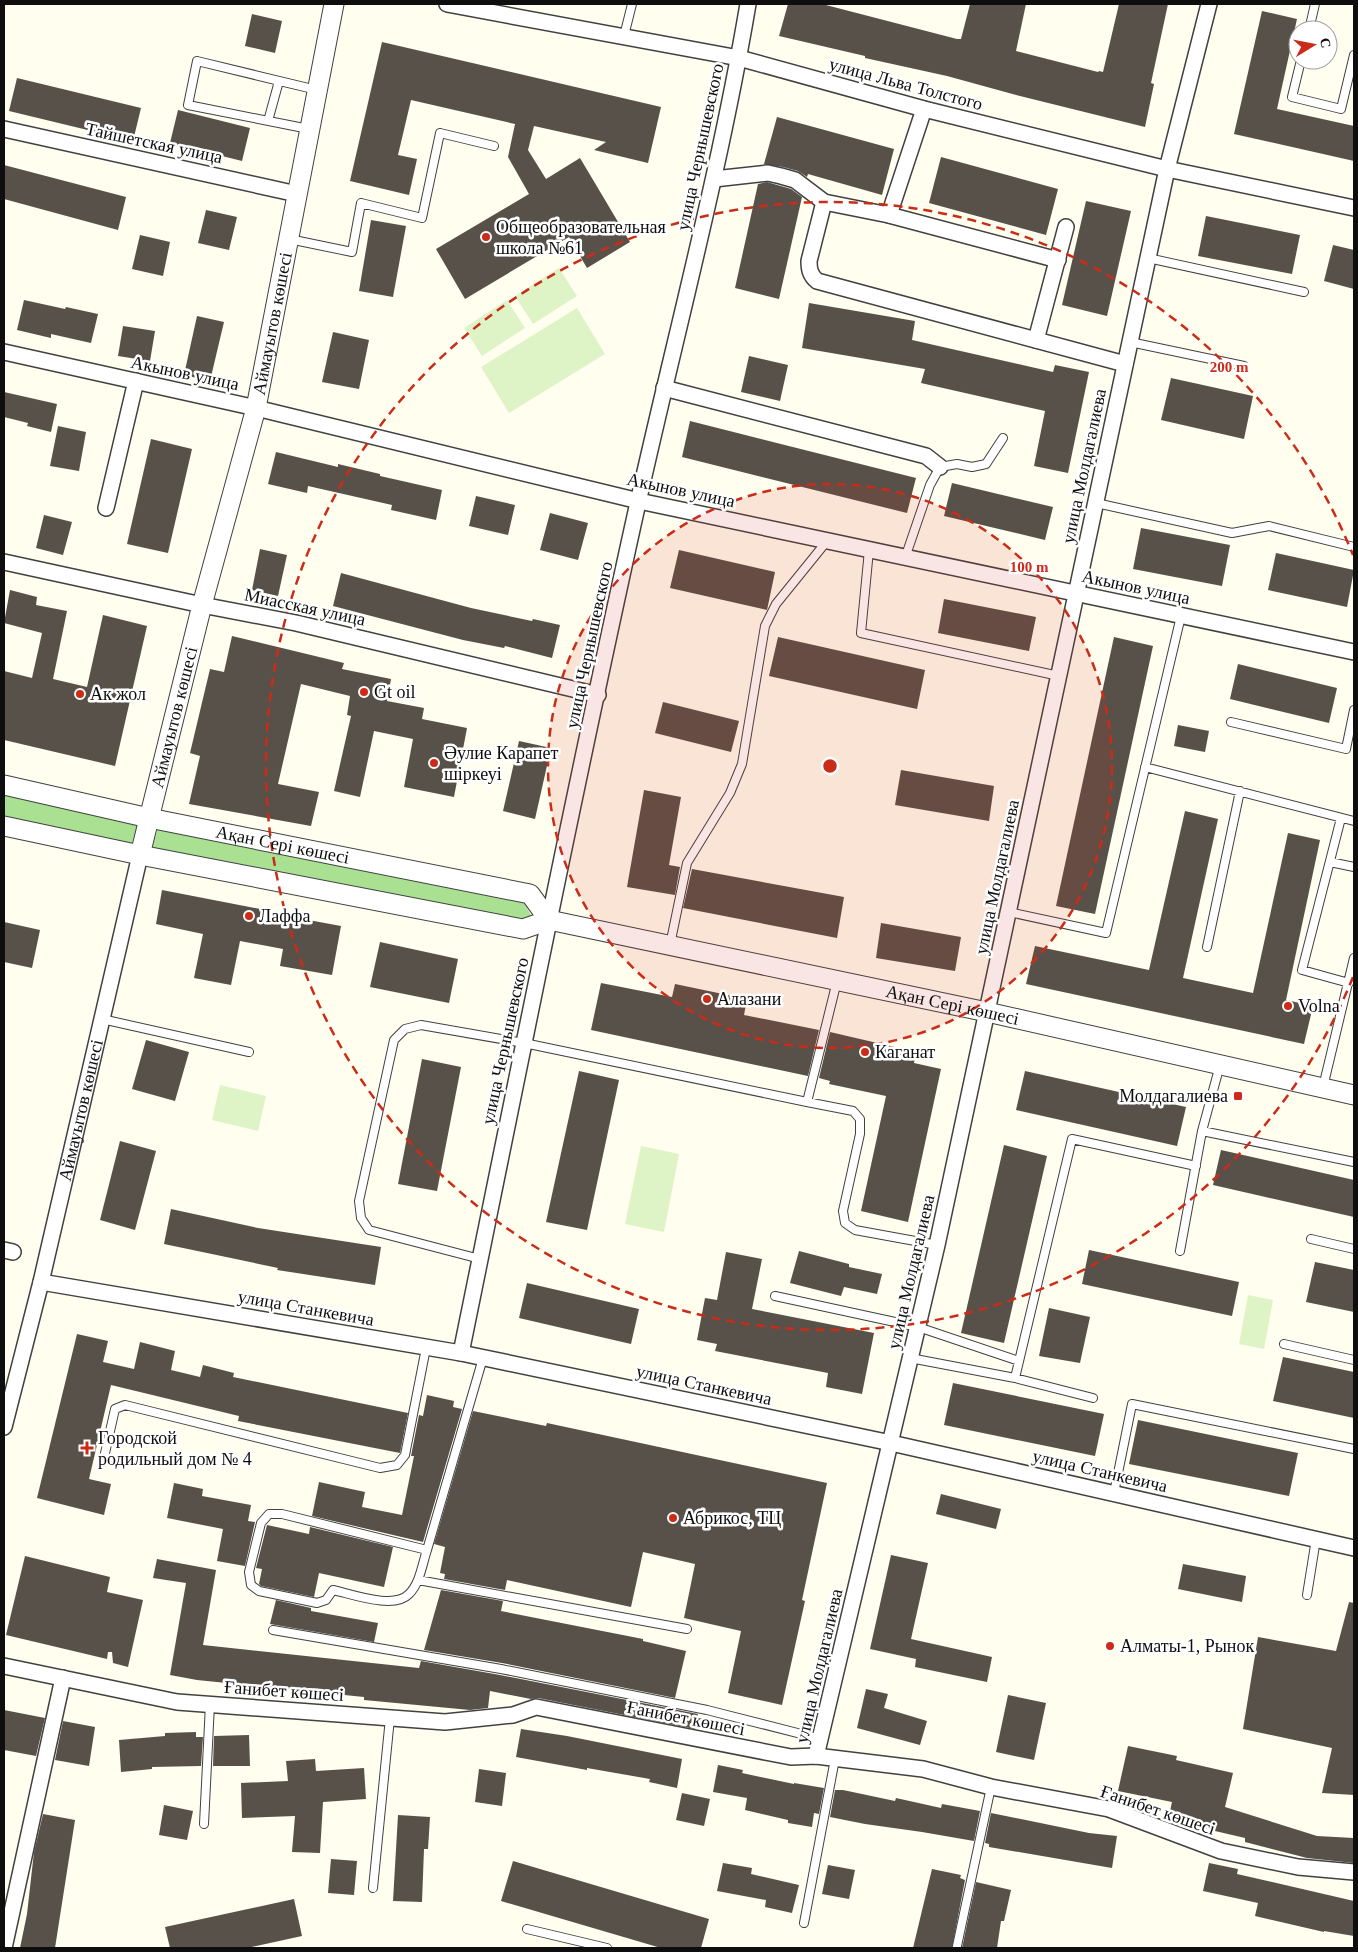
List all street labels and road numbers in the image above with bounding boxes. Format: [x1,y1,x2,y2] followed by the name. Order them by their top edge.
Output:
[827,54,985,114] street label: улица Льва Толстого
[673,62,727,232] street label: улица Чернышевского
[84,119,224,167] street label: Тайшетская улица
[249,250,296,396] street label: Аймауытов көшесі
[129,352,241,394] street label: Акынов улица
[1058,387,1110,545] street label: улица Молдагалиева
[625,469,737,511] street label: Акынов улица
[562,560,616,730] street label: улица Чернышевского
[1080,566,1192,608] street label: Акынов улица
[243,584,367,630] street label: Миасская улица
[147,644,201,790] street label: Аймауытов көшесі
[971,798,1023,956] street label: улица Молдагалиева
[214,822,351,868] street label: Ақан Сері көшесі
[478,956,532,1126] street label: улица Чернышевского
[884,981,1021,1029] street label: Ақан Сері көшесі
[55,1037,107,1183] street label: Аймауытов көшесі
[884,1193,938,1351] street label: улица Молдагалиева
[236,1286,376,1330] street label: улица Станкевича
[634,1361,774,1409] street label: улица Станкевича
[1031,1446,1169,1496] street label: улица Станкевича
[792,1587,846,1745] street label: улица Молдагалиева
[223,1677,345,1705] street label: Ғанибет көшесі
[625,1697,747,1739] street label: Ғанибет көшесі
[1098,1781,1218,1839] street label: Ғанибет көшесі

